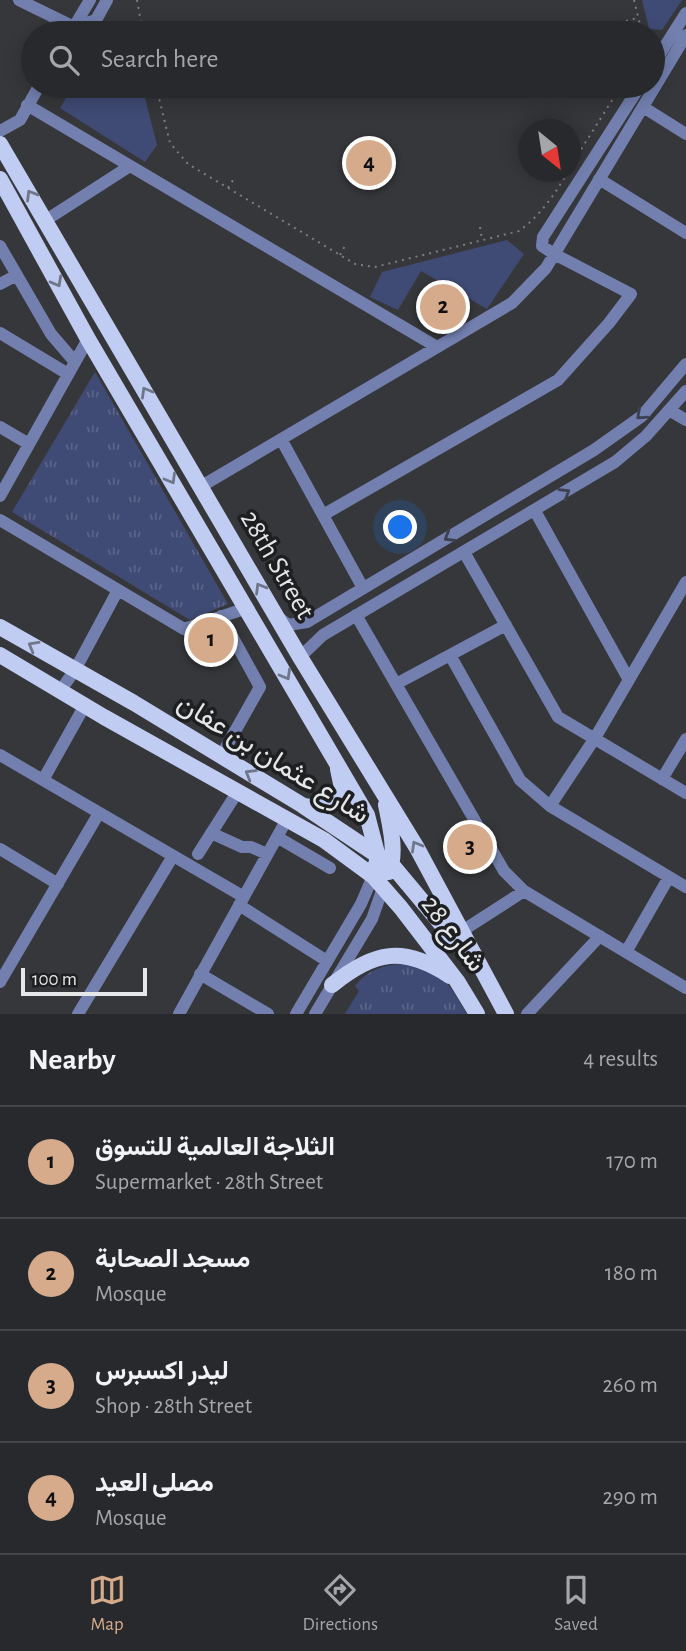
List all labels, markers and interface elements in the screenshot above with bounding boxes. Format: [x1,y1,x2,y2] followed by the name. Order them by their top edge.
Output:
[21,21,665,98] search box
[45,41,83,79] icon: search
[101,46,219,72] text: Search here
[518,119,581,182] north arrow
[346,137,392,189] pin: 4
[27,190,40,203] one-way arrow
[49,275,62,287] one-way arrow
[420,281,466,333] pin: 2
[141,387,154,400] one-way arrow
[636,407,649,419] one-way arrow
[162,471,175,484] one-way arrow
[558,488,571,501] one-way arrow
[235,506,319,624] street label: 28th Street
[383,510,417,544] your location
[443,528,456,541] one-way arrow
[256,583,269,596] one-way arrow
[188,614,234,666] pin: 1
[28,641,41,654] one-way arrow
[278,668,291,680] one-way arrow
[171,689,374,832] street label: شارع عثمان بن عفان
[245,769,258,782] one-way arrow
[447,821,493,873] pin: 3
[411,841,424,854] one-way arrow
[413,891,490,979] street label: شارع 28
[21,965,147,997] scale bar
[32,970,77,989] text: 100 m
[28,1045,116,1075] text: Nearby
[583,1048,658,1071] text: 4 results
[95,1134,335,1160] text: الثلاجة العالمية للتسوق
[47,1150,55,1173] text: 1
[606,1150,658,1173] text: 170 m
[95,1171,323,1194] text: Supermarket · 28th Street
[95,1246,250,1272] text: مسجد الصحابة
[46,1262,56,1285] text: 2
[605,1262,658,1285] text: 180 m
[95,1283,167,1306] text: Mosque
[95,1358,229,1384] text: ليدر اكسبرس
[46,1374,56,1397] text: 3
[602,1374,658,1397] text: 260 m
[95,1395,252,1418] text: Shop · 28th Street
[95,1470,214,1496] text: مصلى العيد
[45,1486,57,1509] text: 4
[602,1486,658,1509] text: 290 m
[95,1507,167,1530] text: Mosque
[88,1571,126,1636] tab: Map
[302,1571,378,1636] tab: Directions
[554,1571,598,1636] tab: Saved

